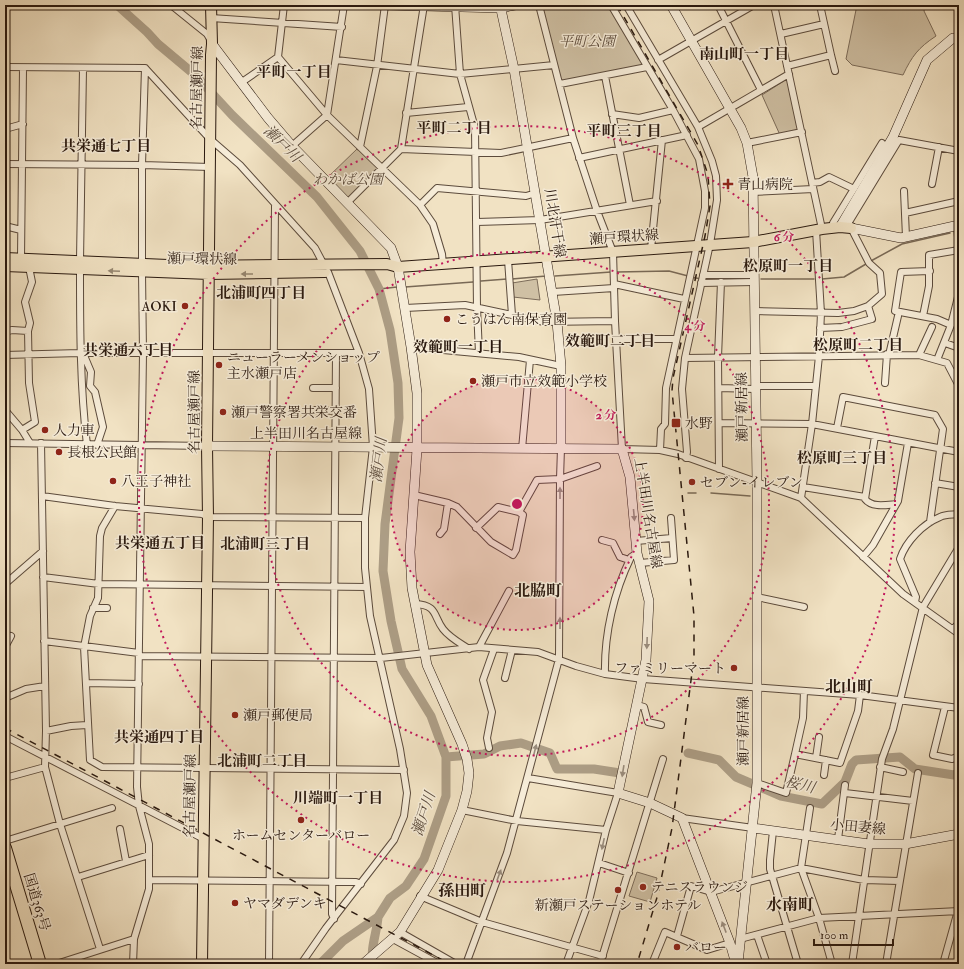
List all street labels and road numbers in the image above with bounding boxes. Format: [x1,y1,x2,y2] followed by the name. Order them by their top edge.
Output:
[188,46,206,130] street label: 名古屋瀬戸線
[541,187,569,259] street label: 川北汗干線
[588,226,660,248] street label: 瀬戸環状線
[167,250,237,268] street label: 瀬戸環状線
[186,370,203,454] street label: 名古屋瀬戸線
[733,372,751,442] street label: 瀬戸新居線
[250,425,362,442] street label: 上半田川名古屋線
[631,456,665,570] street label: 上半田川名古屋線
[735,696,752,766] street label: 瀬戸新居線
[181,754,199,838] street label: 名古屋瀬戸線
[829,816,887,838] street label: 小田妻線
[20,871,54,933] street label: 国道363号

